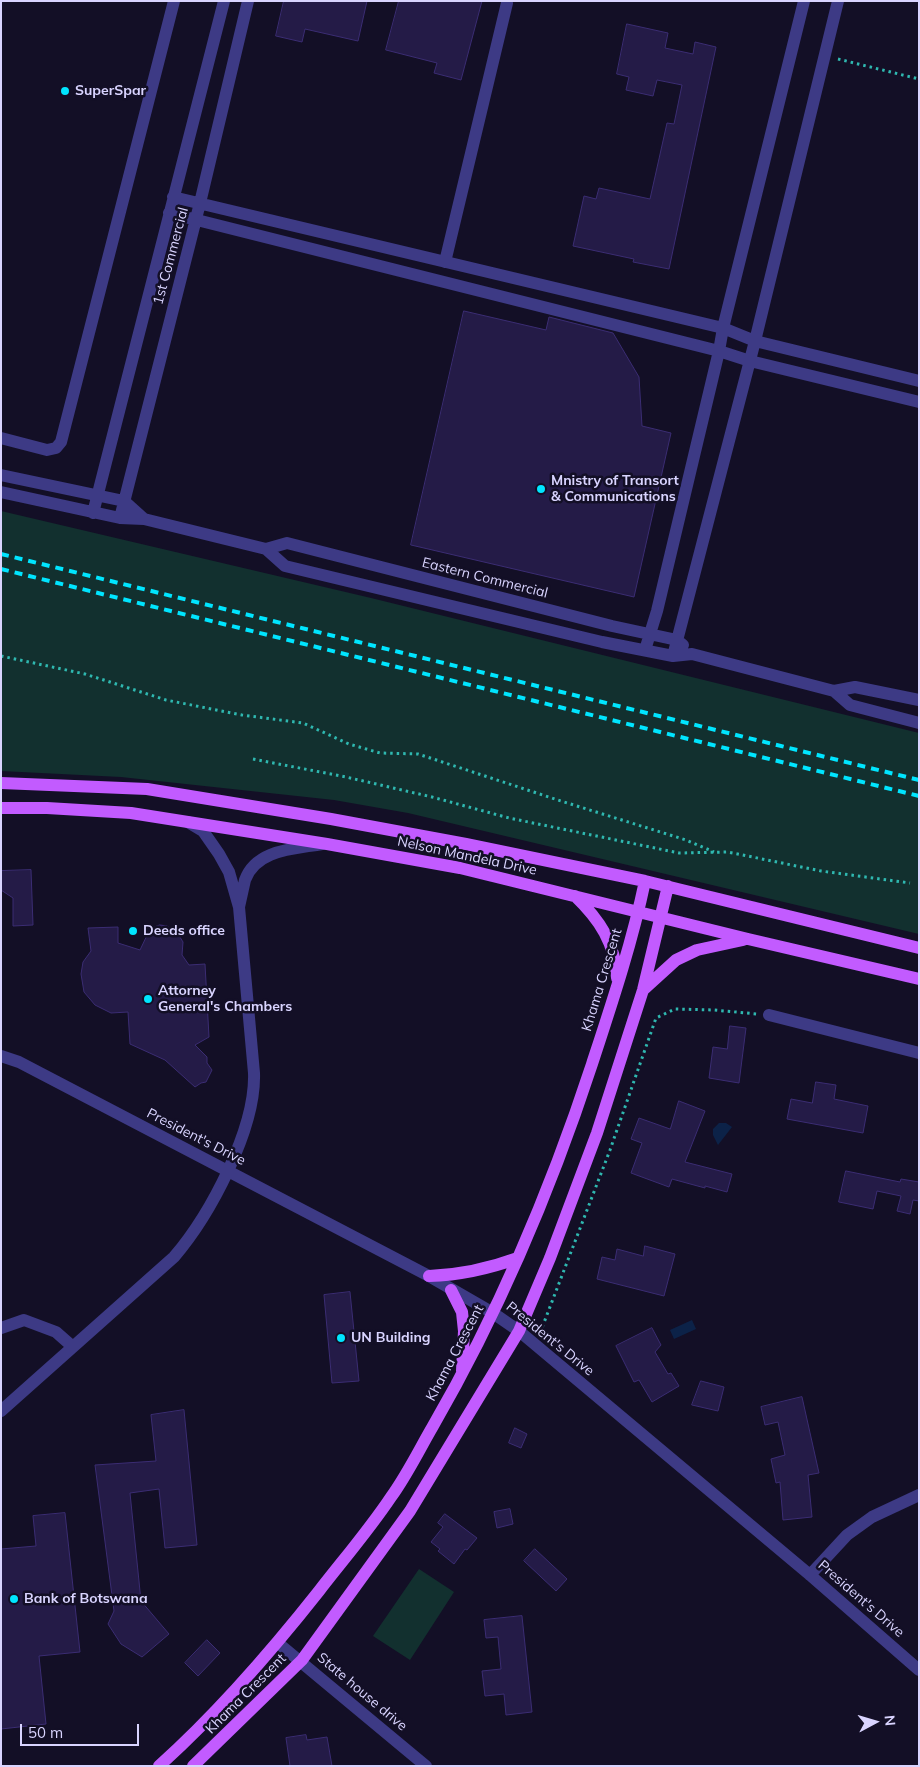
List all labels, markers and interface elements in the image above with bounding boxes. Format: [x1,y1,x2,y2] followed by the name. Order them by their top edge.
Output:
[75,83,146,99] place label: SuperSpar
[59,85,71,97] marker: SuperSpar
[150,205,192,307] street label: 1st Commercial
[551,473,679,506] place label: Mnistry of Transort & Communications
[535,483,547,495] marker: Mnistry of Transort & Communications
[420,554,550,602] street label: Eastern Commercial
[396,833,538,879] street label: Nelson Mandela Drive
[143,923,225,939] place label: Deeds office
[127,925,139,937] marker: Deeds office
[578,927,626,1033] street label: Khama Crescent
[158,983,292,1016] place label: Attorney General's Chambers
[142,993,154,1005] marker: Attorney General's Chambers
[144,1105,248,1169] street label: President's Drive
[503,1298,597,1380] street label: President's Drive
[423,1302,487,1404] street label: Khama Crescent
[351,1330,431,1346] place label: UN Building
[335,1332,347,1344] marker: UN Building
[815,1557,907,1641] street label: President's Drive
[24,1591,148,1607] place label: Bank of Botswana
[8,1593,20,1605] marker: Bank of Botswana
[314,1649,410,1735] street label: State house drive
[202,1650,290,1738] street label: Khama Crescent
[850,1697,900,1747] north arrow
[22,1714,141,1746] scale bar
[880,1714,899,1727] text: N
[28,1723,63,1742] text: 50 m

